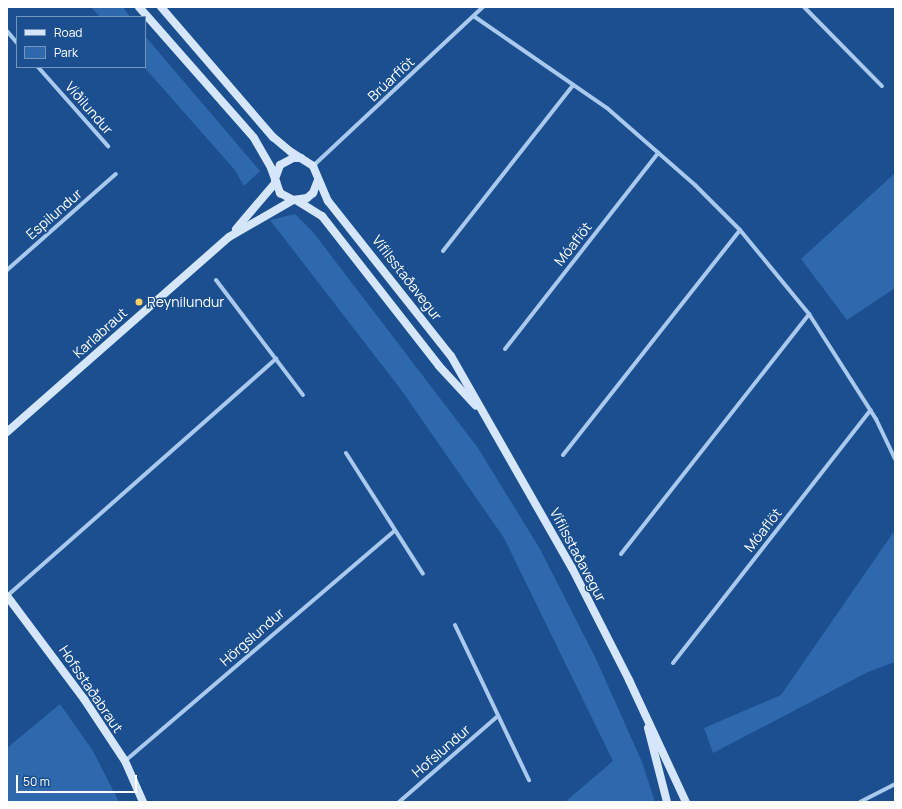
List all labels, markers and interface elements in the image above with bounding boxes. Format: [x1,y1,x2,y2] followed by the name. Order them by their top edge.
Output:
[16,16,146,68] legend
[54,24,82,41] text: Road
[54,44,78,61] text: Park
[364,53,418,105] street label: Brúarflöt
[62,78,116,138] street label: Víðilundur
[23,185,85,243] street label: Espilundur
[551,219,595,269] street label: Móaflöt
[369,232,445,324] street label: Vífilsstaðavegur
[147,294,224,310] place label: Reynilundur
[134,297,144,307] marker: Reynilundur
[70,304,130,362] street label: Karlabraut
[546,505,610,605] street label: Vífilsstaðavegur
[741,505,785,555] street label: Móaflöt
[216,604,288,670] street label: Hörgslundur
[56,642,126,736] street label: Hofsstaðabraut
[408,721,474,781] street label: Hofslundur
[18,767,139,793] scale bar
[23,773,50,790] text: 50 m

